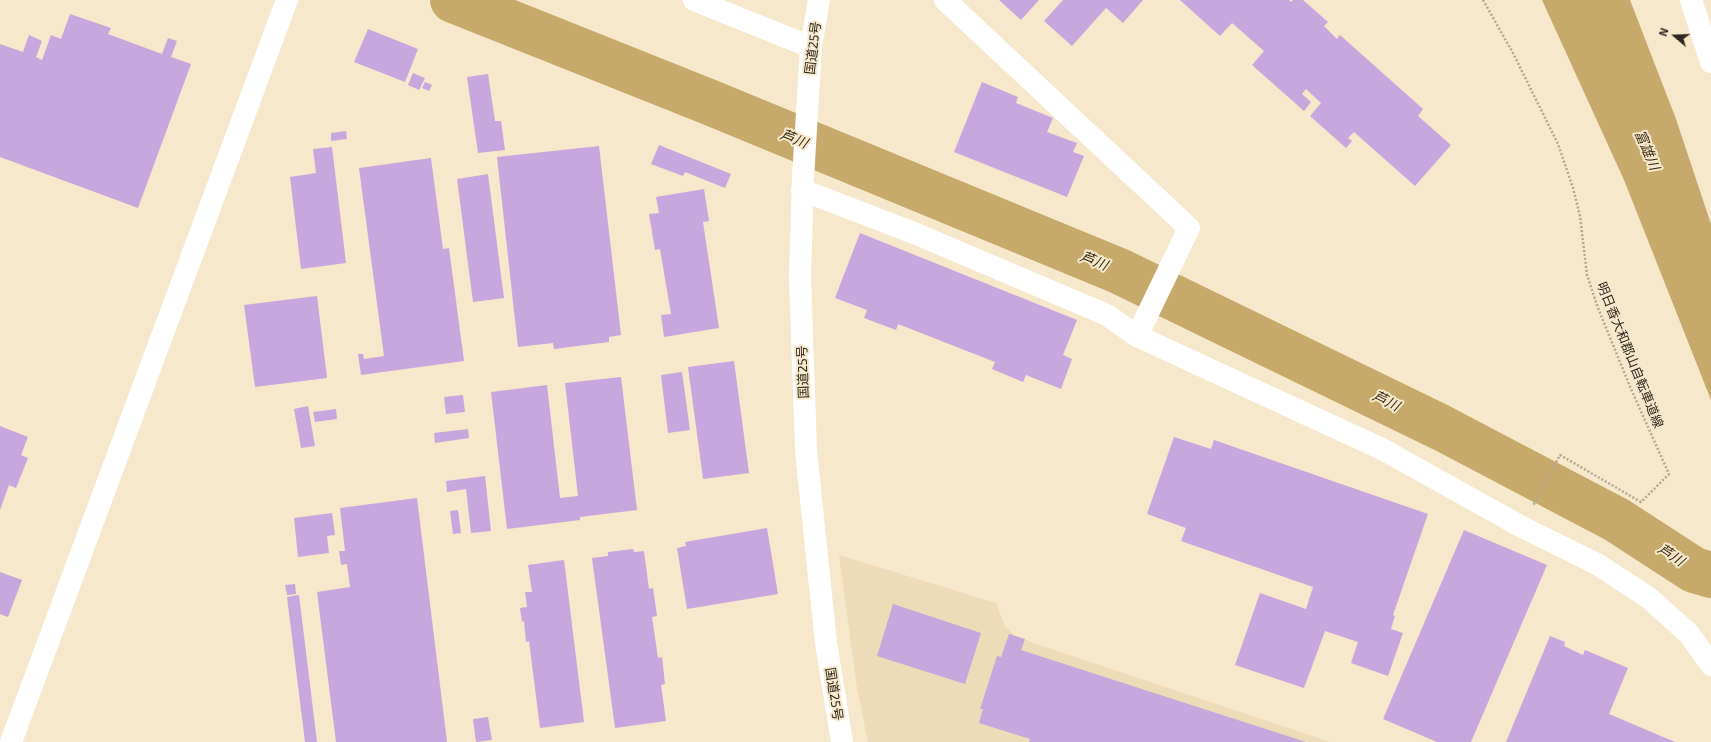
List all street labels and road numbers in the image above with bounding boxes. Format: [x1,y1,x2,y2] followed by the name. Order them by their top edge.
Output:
[802,21,824,75] street label: 国道25号
[1594,280,1666,430] street label: 明日香大和郡山自転車道線
[794,345,812,399] street label: 国道25号
[822,666,846,722] street label: 国道25号

